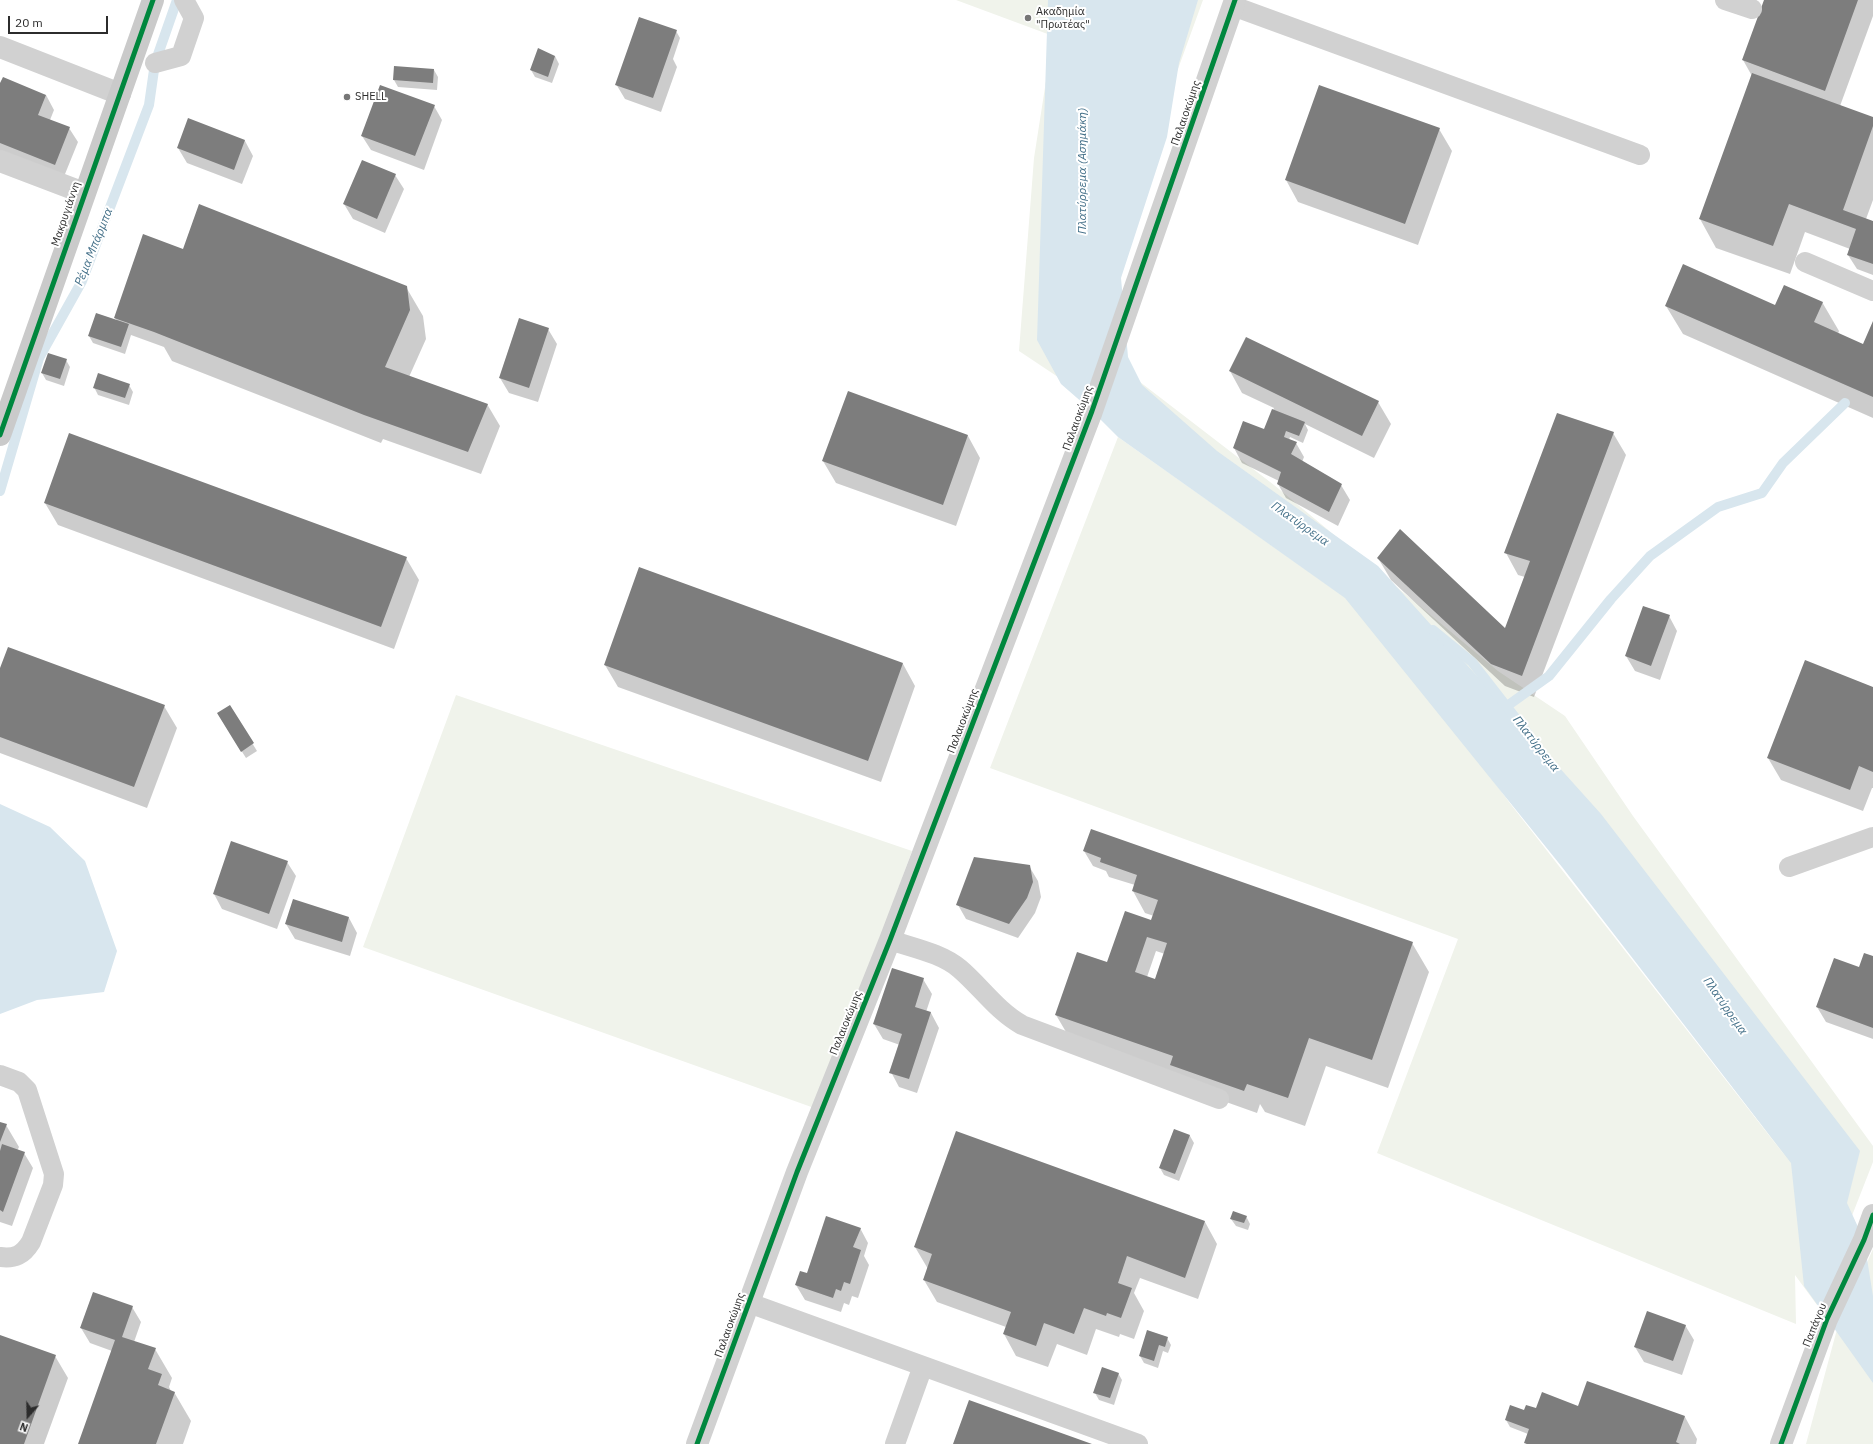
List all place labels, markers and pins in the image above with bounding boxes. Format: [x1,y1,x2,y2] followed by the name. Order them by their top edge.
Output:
[1036,5,1090,31] place label: Ακαδημία "Πρωτέας"
[1023,13,1033,23] marker: Ακαδημία "Πρωτέας"
[355,90,387,104] place label: SHELL
[342,92,352,102] marker: SHELL

